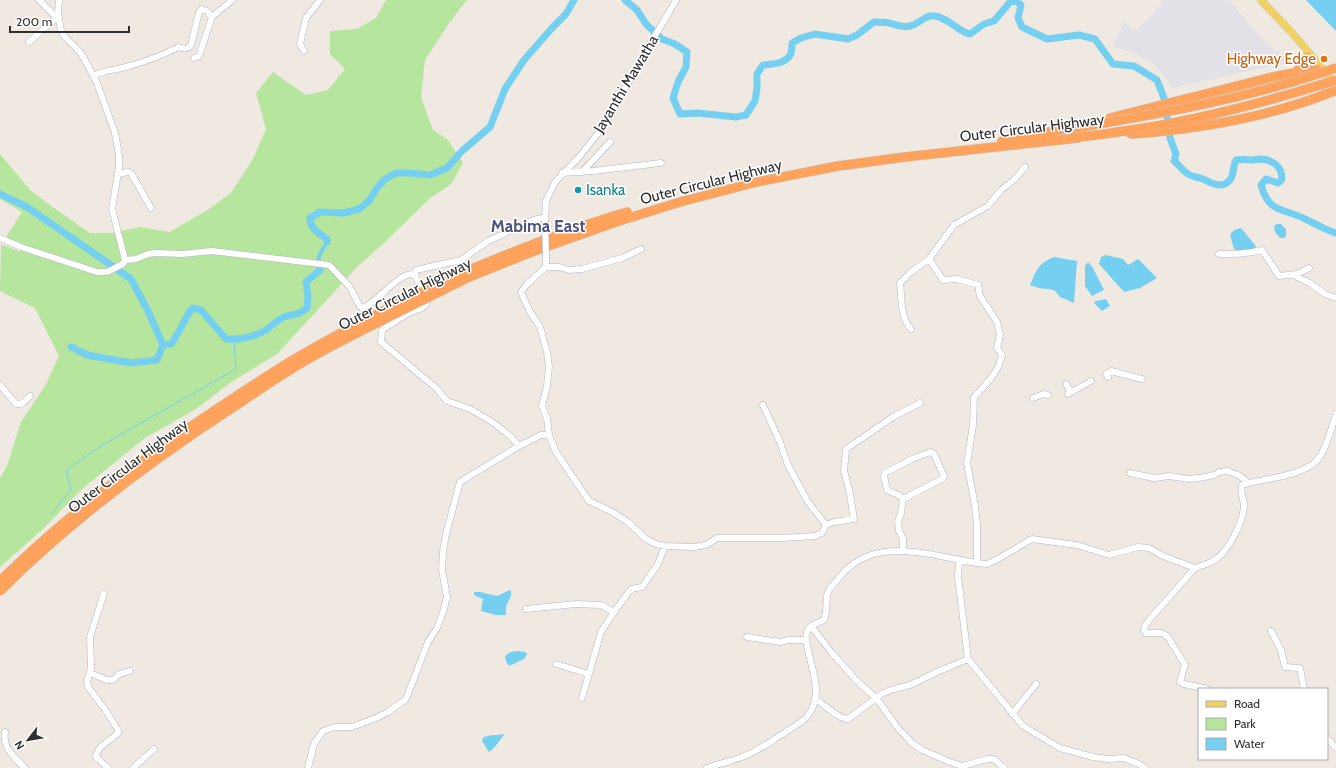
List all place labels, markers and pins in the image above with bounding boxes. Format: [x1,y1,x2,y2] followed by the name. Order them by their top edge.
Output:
[1227,50,1316,68] place label: Highway Edge
[1319,54,1329,64] marker: Highway Edge
[586,181,626,199] place label: Isanka
[573,185,583,195] marker: Isanka

